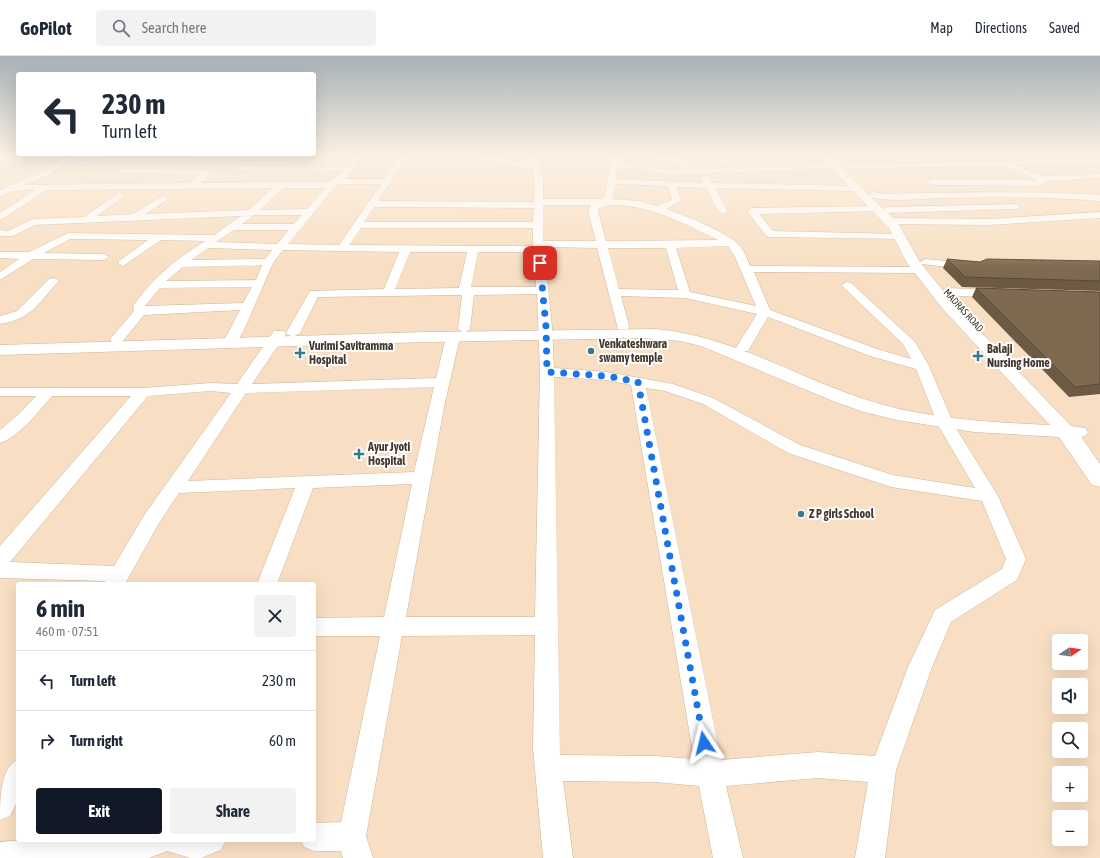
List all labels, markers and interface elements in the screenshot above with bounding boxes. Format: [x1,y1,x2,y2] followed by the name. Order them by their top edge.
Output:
[96,10,376,46] search box
[20,17,72,39] text: GoPilot
[110,17,132,39] icon: search
[142,19,206,36] text: Search here
[930,20,953,36] text: Map
[975,20,1027,36] text: Directions
[1049,20,1080,36] text: Saved
[36,88,88,140] icon: left
[102,88,165,120] text: 230 m
[102,121,157,142] text: Turn left
[523,246,557,280] pin
[529,252,551,274] icon: arrive
[942,287,986,334] street label: MADRAS ROAD
[598,337,667,365] place label: Venkateshwara swamy temple
[308,339,394,367] place label: Vurimi Savitramma Hospital
[987,342,1050,370] place label: Balaji Nursing Home
[586,346,596,356] marker: Venkateshwara swamy temple
[294,347,306,359] marker: Vurimi Savitramma Hospital
[972,350,984,362] marker: Balaji Nursing Home
[367,440,411,468] place label: Ayur Jyoti Hospital
[353,448,365,460] marker: Ayur Jyoti Hospital
[809,507,875,521] place label: Z P girls School
[796,509,806,519] marker: Z P girls School
[36,595,85,622] text: 6 min
[254,595,296,637] button: close
[36,624,99,639] text: 460 m · 07:51
[1052,634,1088,670] north arrow
[1052,634,1088,846] map controls
[36,670,58,692] icon: left
[70,672,116,689] text: Turn left
[262,672,296,689] text: 230 m
[1052,678,1088,714] button: sound
[683,722,725,764] position arrow
[1052,722,1088,758] button: search
[36,730,58,752] icon: right
[70,732,123,749] text: Turn right
[269,732,296,749] text: 60 m
[1052,766,1088,802] button: +
[36,788,162,834] button: Exit
[170,788,296,834] button: Share
[1052,810,1088,846] button: −

